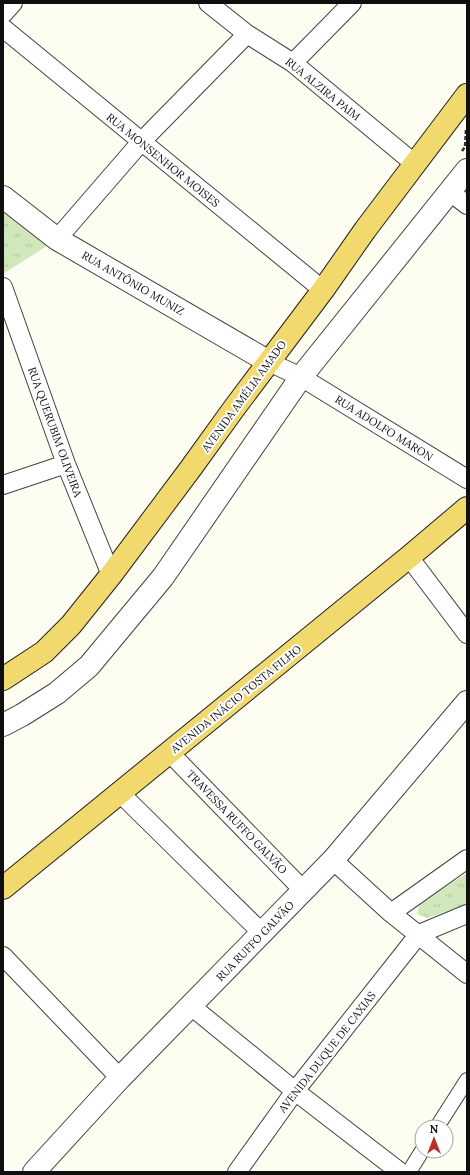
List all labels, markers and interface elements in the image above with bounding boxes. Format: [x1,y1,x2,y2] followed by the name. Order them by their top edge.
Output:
[283,54,363,124] street label: RUA ALZIRA PAIM
[104,110,222,210] street label: RUA MONSENHOR MOISES
[79,248,187,318] street label: RUA ANTÔNIO MUNIZ
[198,337,289,455] street label: AVENIDA AMÉLIA AMADO
[25,365,86,500] street label: RUA QUERUBIM OLIVEIRA
[332,392,436,464] street label: RUA ADOLFO MARON
[167,642,304,757] street label: AVENIDA INÁCIO TOSTA FILHO
[184,767,290,877] street label: TRAVESSA RUFFO GALVÃO
[213,898,297,984] street label: RUA RUFFO GALVÃO
[275,989,379,1116] street label: AVENIDA DUQUE DE CAXIAS
[414,1119,454,1159] north arrow
[430,1122,439,1136] text: N

